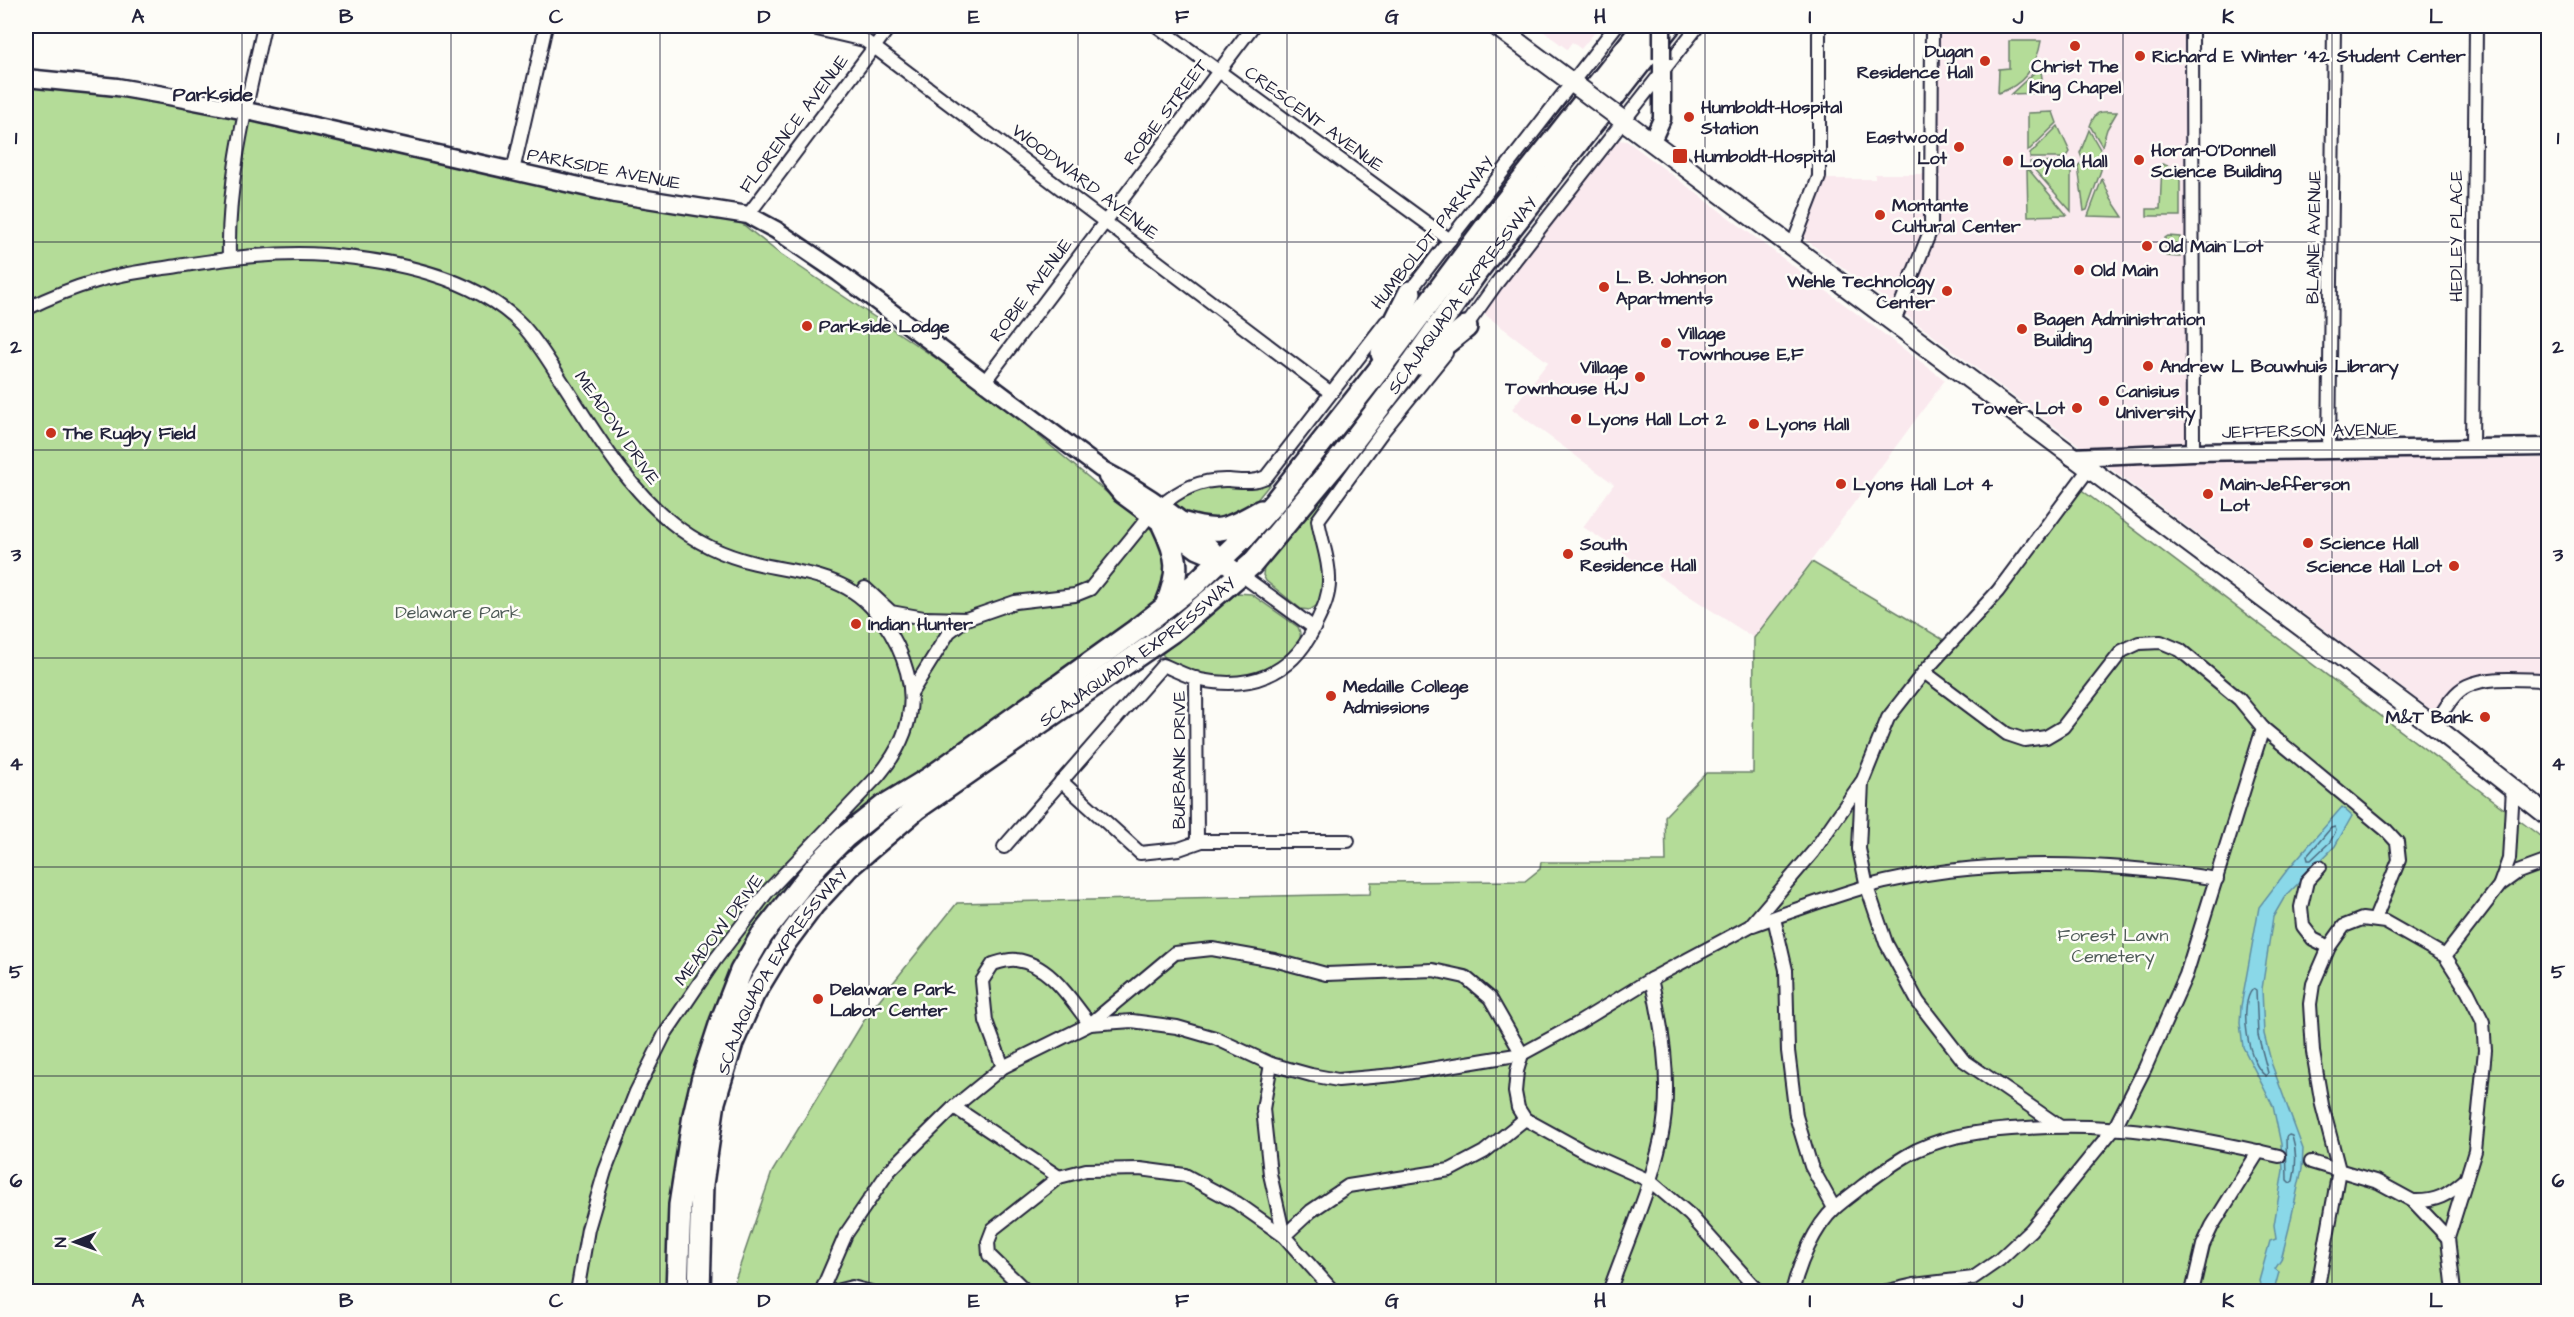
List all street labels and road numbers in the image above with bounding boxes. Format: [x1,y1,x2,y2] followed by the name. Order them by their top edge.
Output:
[734,49,855,199] street label: FLORENCE AVENUE
[1118,53,1214,170] street label: ROBIE STREET
[1239,60,1389,178] street label: CRESCENT AVENUE
[1006,118,1164,246] street label: WOODWARD AVENUE
[525,142,683,196] street label: PARKSIDE AVENUE
[1365,151,1501,315] street label: HUMBOLDT PARKWAY
[2300,169,2328,304] street label: BLAINE AVENUE
[2444,170,2469,302] street label: HEDLEY PLACE
[1381,191,1544,399] street label: SCAJAQUADA EXPRESSWAY
[984,233,1078,347] street label: ROBIE AVENUE
[568,366,666,490] street label: MEADOW DRIVE
[2222,417,2399,445] street label: JEFFERSON AVENUE
[1034,570,1242,733] street label: SCAJAQUADA EXPRESSWAY
[1167,690,1192,829] street label: BURBANK DRIVE
[711,862,854,1078] street label: SCAJAQUADA EXPRESSWAY
[669,869,770,991] street label: MEADOW DRIVE

